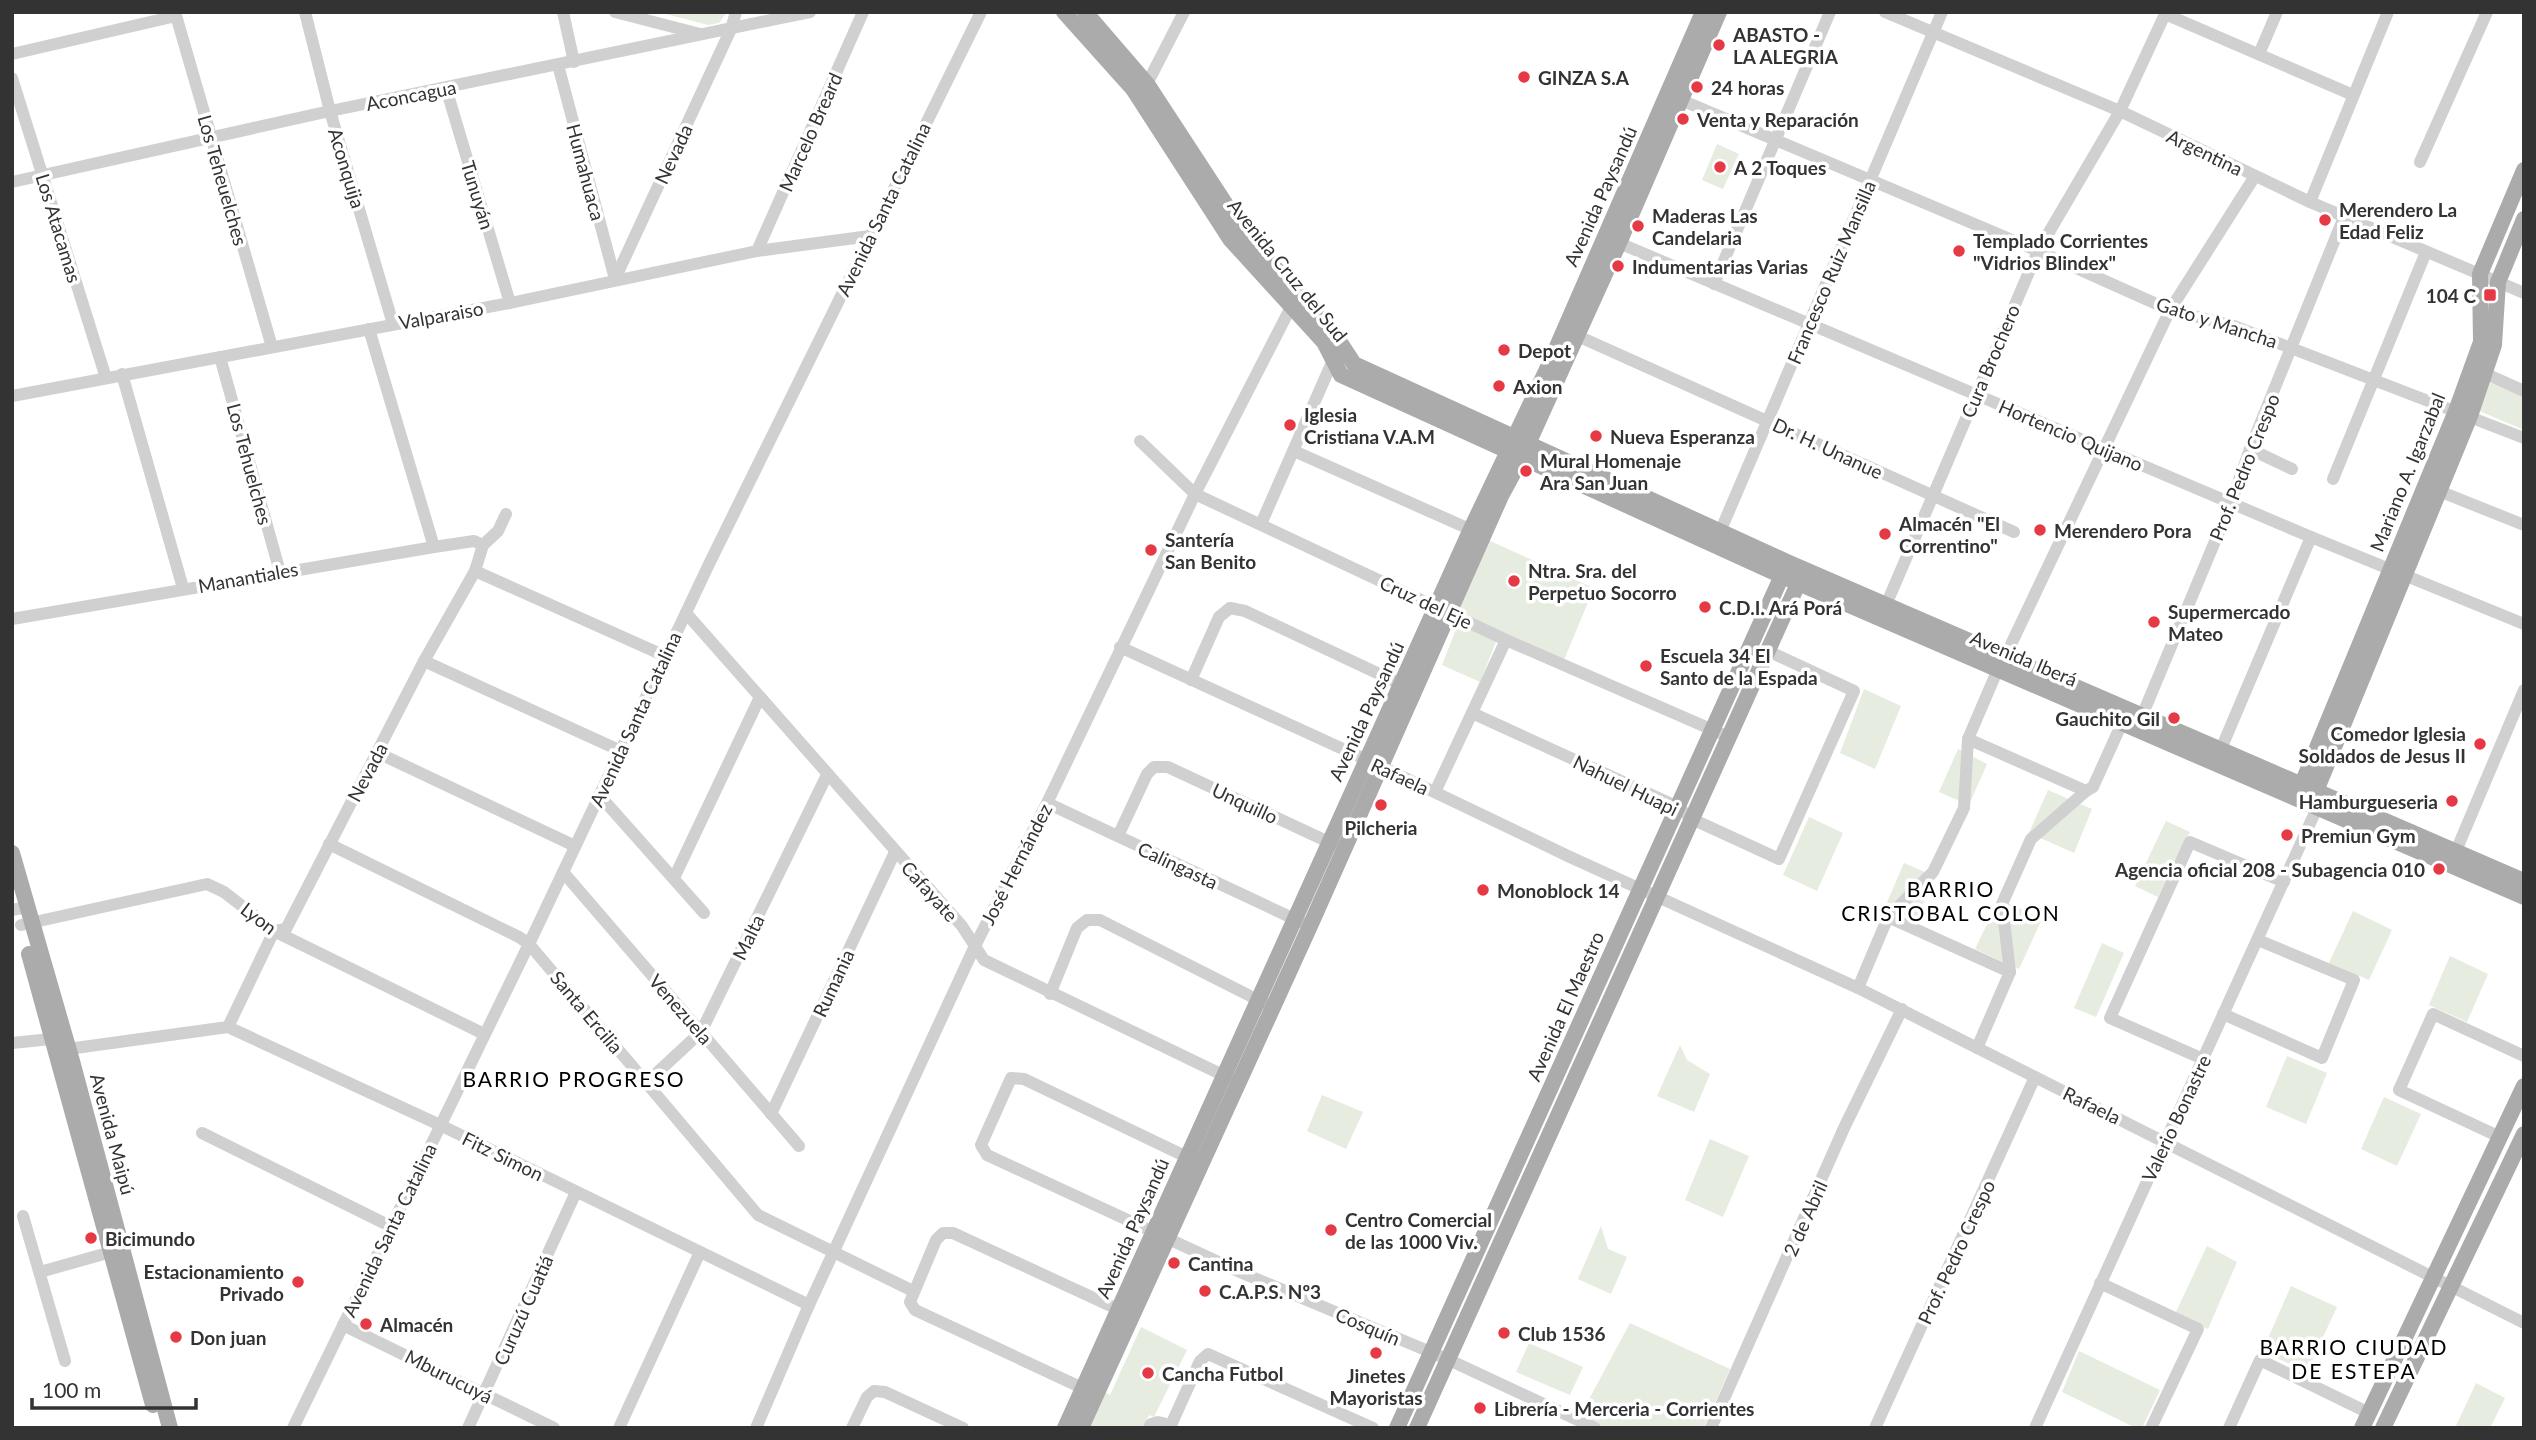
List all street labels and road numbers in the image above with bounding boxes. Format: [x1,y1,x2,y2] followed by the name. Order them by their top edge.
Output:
[774,69,846,195] street label: Marcelo Breard
[364,75,458,115] street label: Aconcagua
[193,112,253,248] street label: Los Teheuelches
[831,118,935,300] street label: Avenida Santa Catalina
[562,121,610,223] street label: Humahuaca
[649,121,697,187] street label: Nevada
[1559,122,1641,270] street label: Avenida Paysandú
[2163,124,2247,180] street label: Argentina
[324,125,370,211] street label: Aconquija
[457,158,499,232] street label: Tunuyán
[32,171,86,285] street label: Los Atacamas
[1782,177,1880,367] street label: Francesco Ruiz Mansilla
[1223,194,1353,346] street label: Avenida Cruz del Sud
[2154,292,2280,352] street label: Gato y Mancha
[397,296,485,334] street label: Valparaiso
[1956,301,2024,421] street label: Cura Brochero
[2365,389,2449,555] street label: Mariano A. Igarzabal
[2204,390,2284,544] street label: Prof. Pedro Crespo
[1996,394,2146,476] street label: Hortencio Quijano
[223,401,277,527] street label: Los Tehuelches
[1769,413,1887,483] street label: Dr. H. Unanue
[196,557,300,597] street label: Manantiales
[1376,571,1476,633] street label: Cruz del Eje
[1967,625,2081,691] street label: Avenida Iberá
[584,628,686,810] street label: Avenida Santa Catalina
[1324,638,1408,784] street label: Avenida Paysandú
[342,739,392,805] street label: Nevada
[1570,750,1682,820] street label: Nahuel Huapi
[1367,753,1433,799] street label: Rafaela
[1208,778,1282,828] street label: Unquillo
[976,800,1056,928] street label: José Hernández
[1134,836,1222,894] street label: Calingasta
[897,856,963,926] street label: Cafayate
[237,897,281,939] street label: Lyon
[727,911,769,963] street label: Malta
[1522,928,1608,1084] street label: Avenida El Maestro
[807,946,859,1020] street label: Rumania
[546,966,628,1058] street label: Santa Ercilia
[644,969,718,1049] street label: Venezuela
[2137,1051,2215,1185] street label: Valerio Bonastre
[86,1071,140,1197] street label: Avenida Maipú
[2060,1081,2124,1129] street label: Rafaela
[459,1127,547,1185] street label: Fitz Simon
[337,1139,441,1321] street label: Avenida Santa Catalina
[1091,1154,1173,1302] street label: Avenida Paysandú
[1913,1176,1999,1328] street label: Prof. Pedro Crespo
[1778,1177,1832,1259] street label: 2 de Abril
[488,1251,558,1369] street label: Curuzú Cuatiá
[1332,1302,1404,1350] street label: Cosquín
[401,1344,497,1408] street label: Mburucuyá

